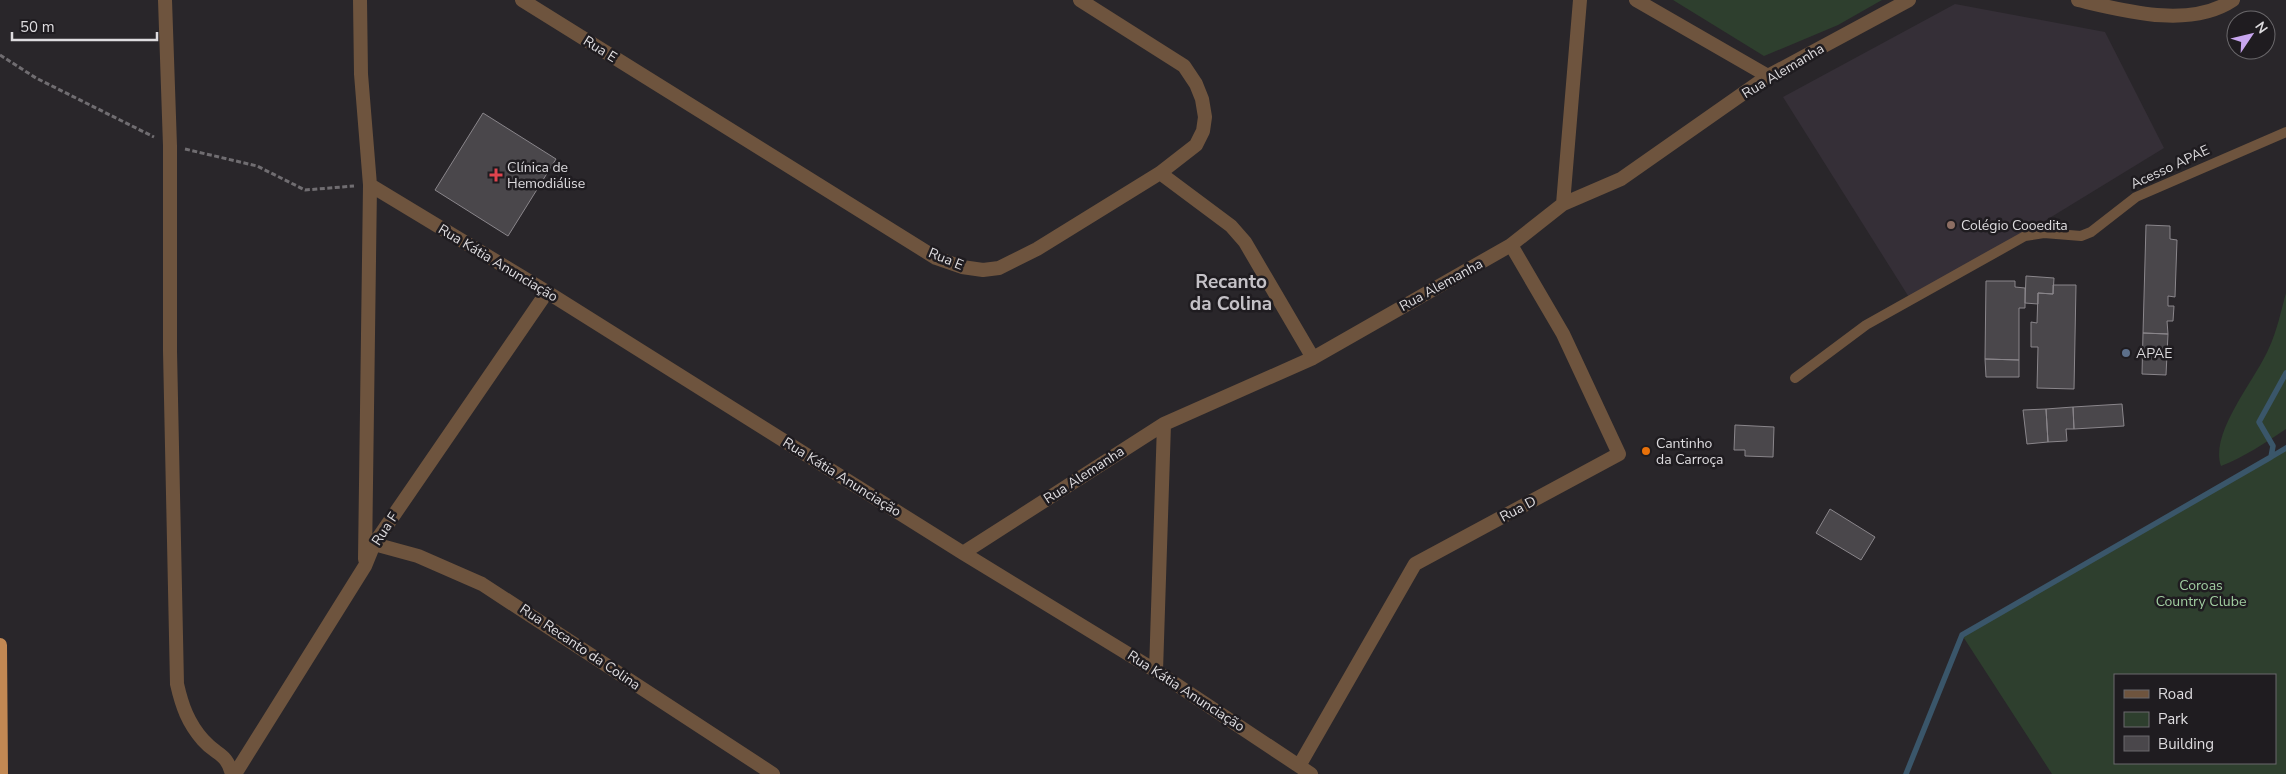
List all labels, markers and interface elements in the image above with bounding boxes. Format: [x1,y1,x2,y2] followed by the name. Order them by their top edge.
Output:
[12,10,158,42] scale bar
[2226,10,2276,60] north arrow
[20,17,55,37] text: 50 m
[2250,18,2272,38] text: N
[580,31,620,67] street label: Rua E
[1738,39,1828,103] street label: Rua Alemanha
[2127,140,2213,194] street label: Acesso APAE
[507,158,585,193] place label: Clínica de Hemodiálise
[489,168,503,182] marker: Clínica de Hemodiálise
[1961,216,2068,235] place label: Colégio Cooedita
[1945,219,1957,231] marker: Colégio Cooedita
[435,220,561,306] street label: Rua Kátia Anunciação
[926,243,966,275] street label: Rua E
[1396,254,1486,316] street label: Rua Alemanha
[1190,269,1272,317] district label: Recanto da Colina
[2136,344,2172,363] place label: APAE
[2120,347,2132,359] marker: APAE
[779,433,905,521] street label: Rua Kátia Anunciação
[1656,434,1723,469] place label: Cantinho da Carroça
[1040,442,1128,508] street label: Rua Alemanha
[1640,445,1652,457] marker: Cantinho da Carroça
[1496,492,1540,526] street label: Rua D
[367,508,403,549] street label: Rua F
[2156,576,2246,611] park label: Coroas Country Clube
[516,600,644,694] street label: Rua Recanto da Colina
[1124,646,1249,736] street label: Rua Kátia Anunciação
[2114,674,2276,764] legend
[2158,684,2193,704] text: Road
[2158,709,2188,729] text: Park
[2158,734,2214,754] text: Building

